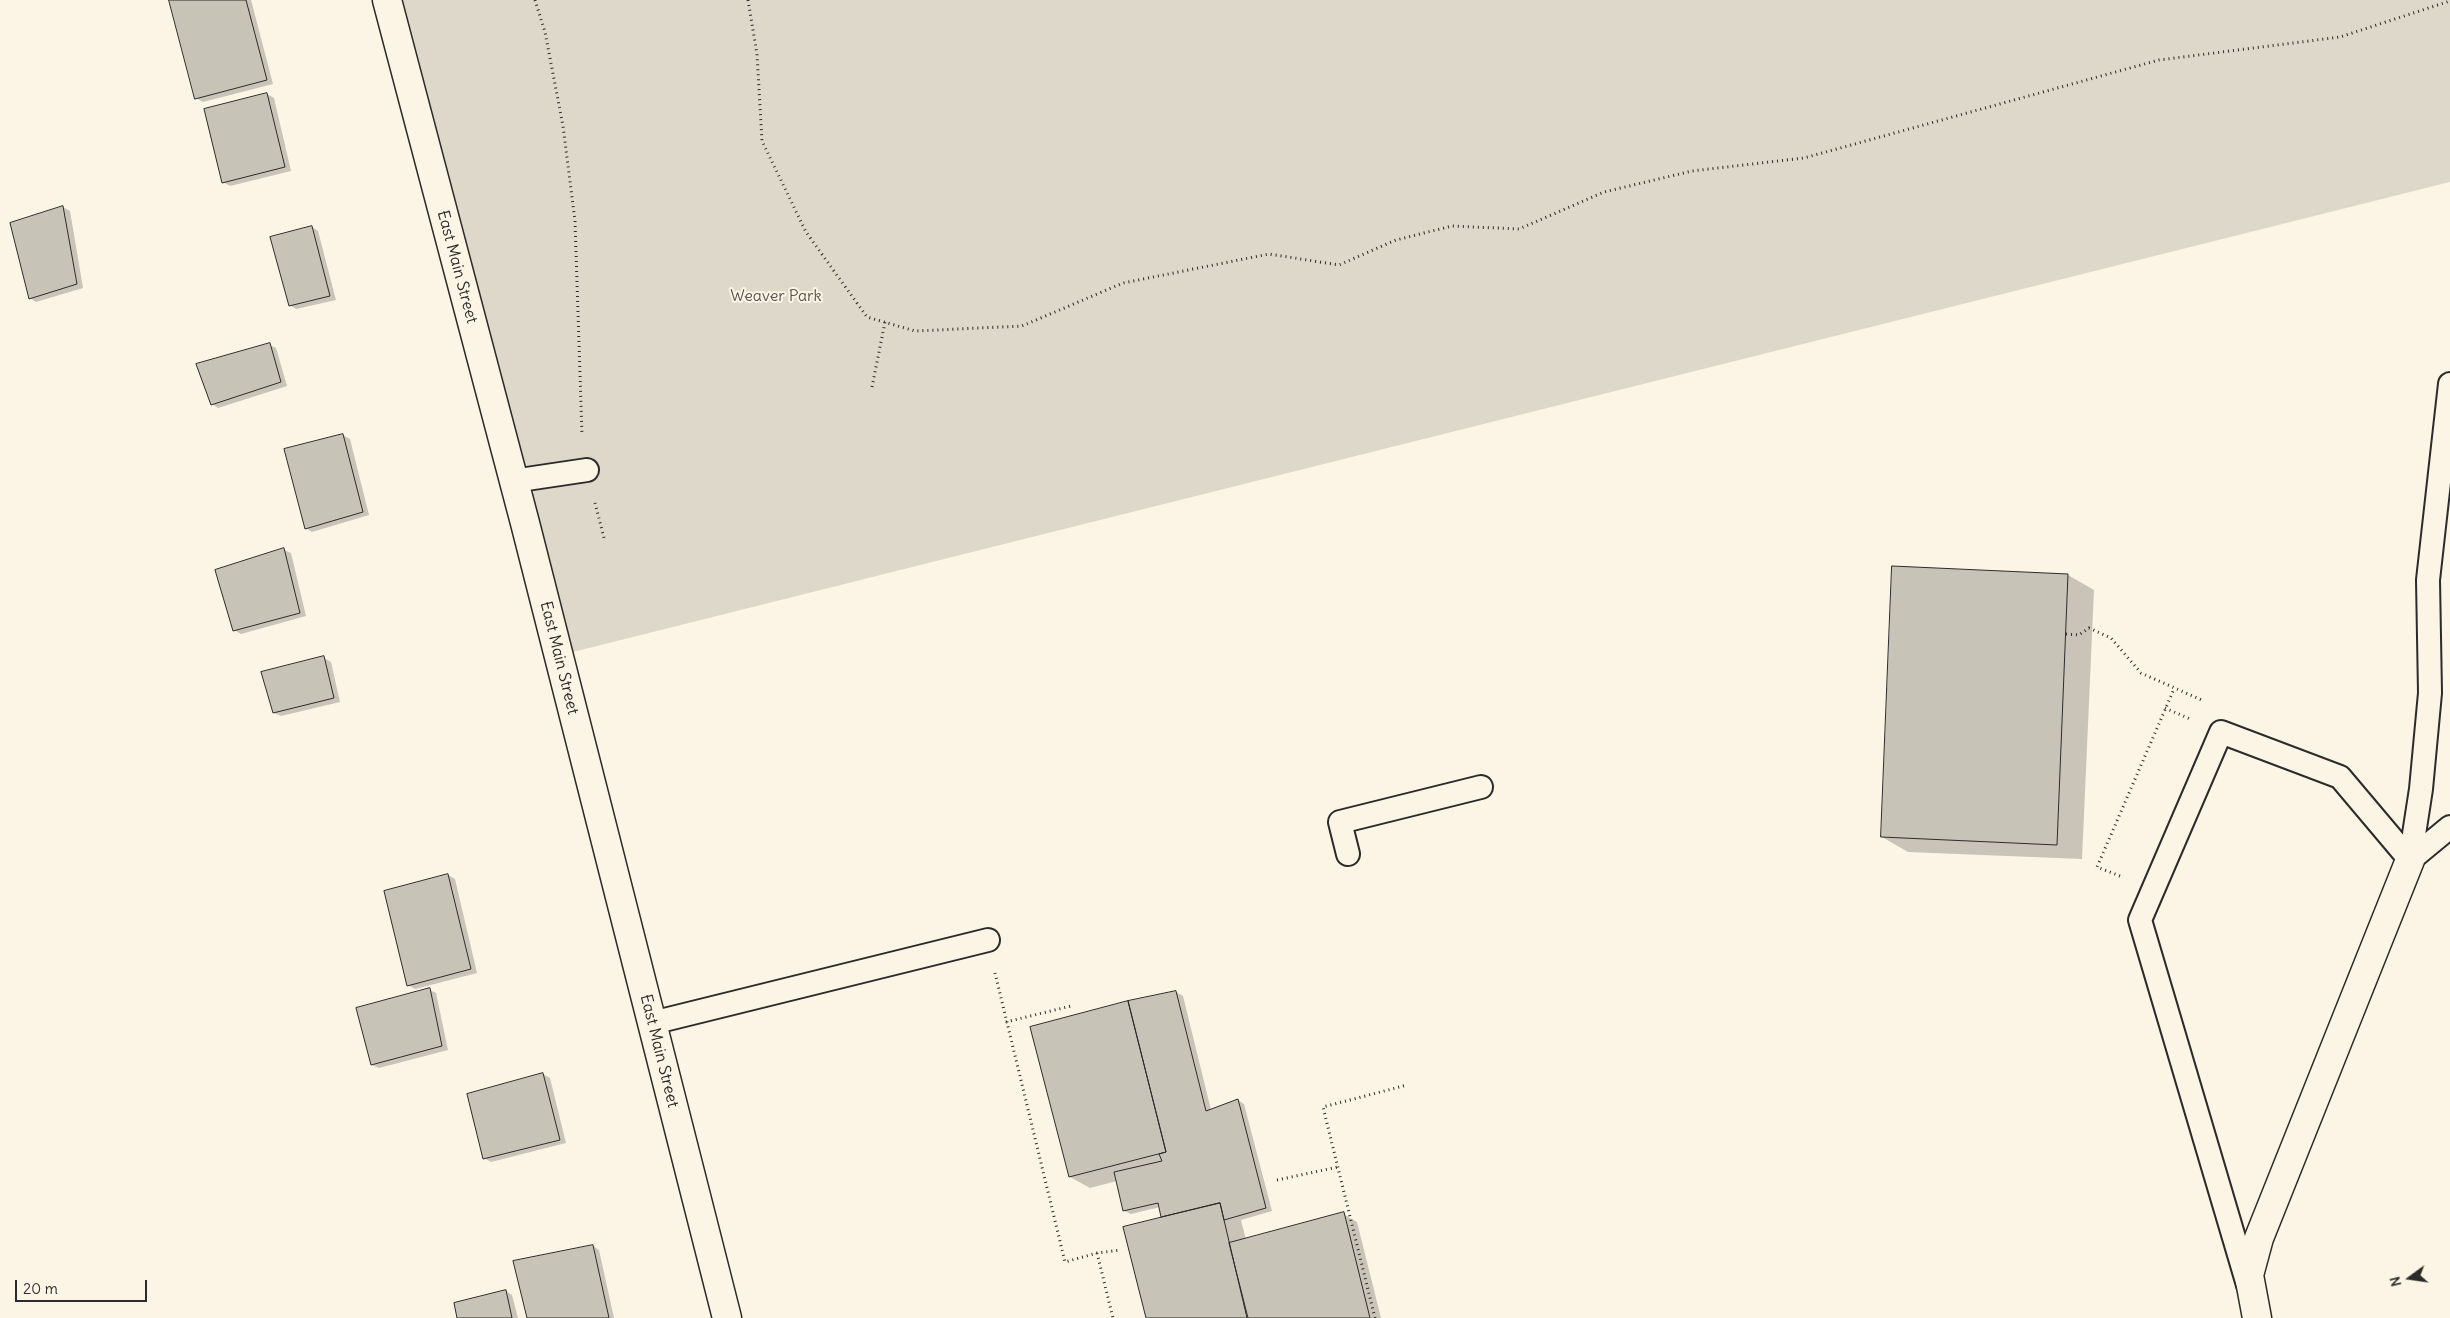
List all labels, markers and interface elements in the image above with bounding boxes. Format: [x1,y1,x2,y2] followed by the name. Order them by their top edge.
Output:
[433,208,481,326] street label: East Main Street
[730,286,822,306] park label: Weaver Park
[536,599,582,717] street label: East Main Street
[636,992,682,1110] street label: East Main Street
[2385,1253,2435,1303] north arrow
[18,1270,150,1302] scale bar
[2386,1275,2405,1289] text: N
[23,1279,58,1298] text: 20 m

